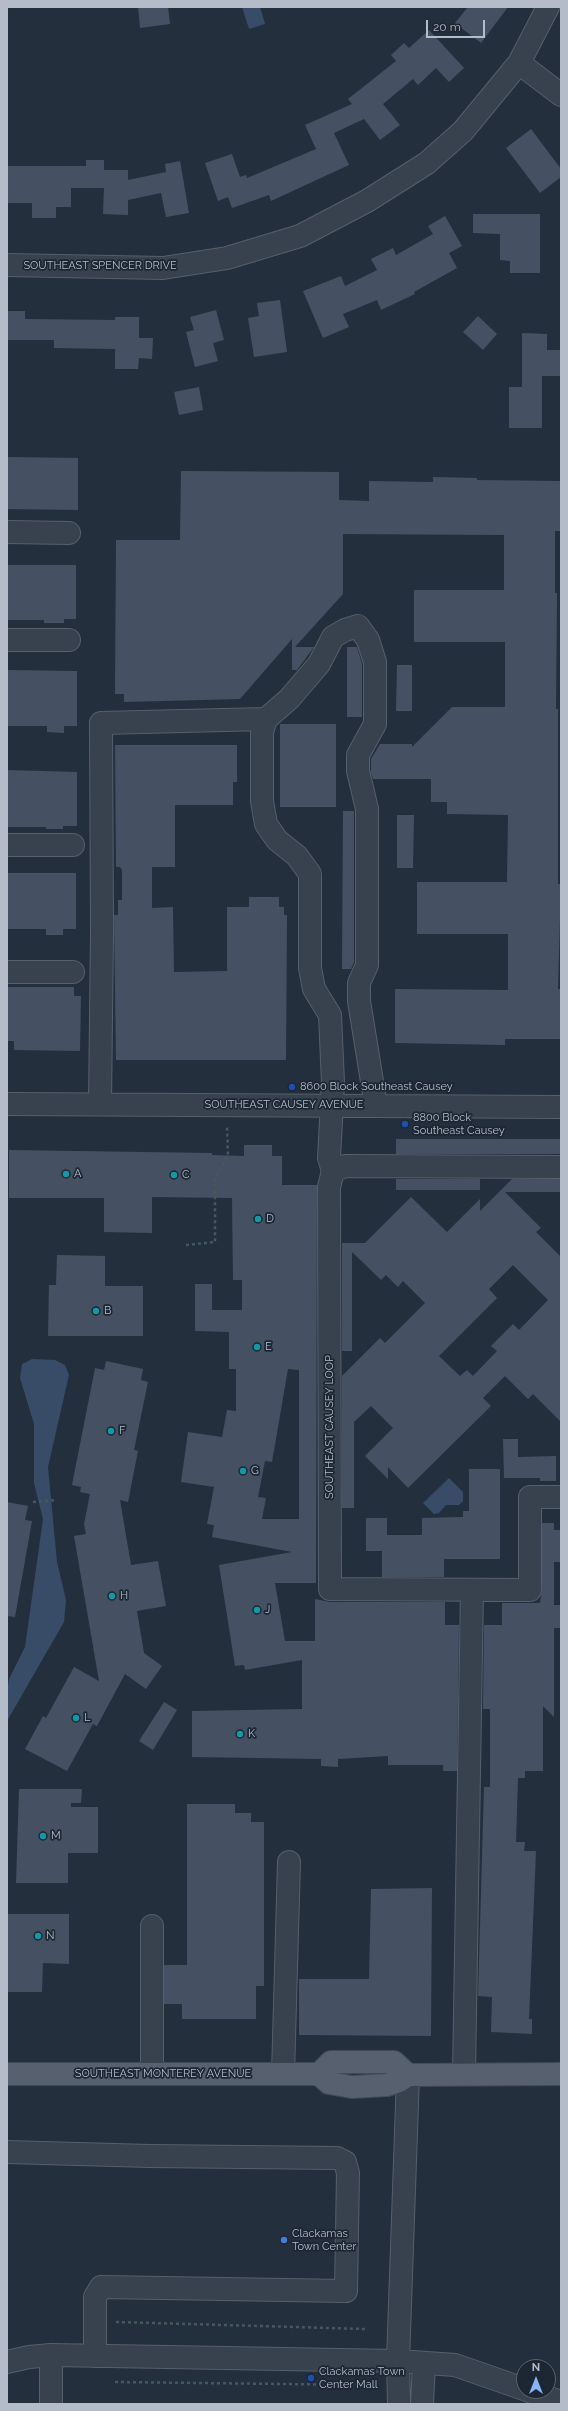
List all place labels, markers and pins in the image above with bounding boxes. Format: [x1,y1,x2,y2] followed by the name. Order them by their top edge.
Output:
[300,1080,453,1094] place label: 8600 Block Southeast Causey
[287,1082,297,1092] marker: 8600 Block Southeast Causey
[413,1111,505,1137] place label: 8800 Block Southeast Causey
[400,1119,410,1129] marker: 8800 Block Southeast Causey
[74,1167,81,1181] place label: A
[182,1168,190,1182] place label: C
[61,1169,71,1179] marker: A
[169,1170,179,1180] marker: C
[266,1212,274,1226] place label: D
[253,1214,263,1224] marker: D
[104,1304,111,1318] place label: B
[91,1306,101,1316] marker: B
[265,1340,272,1354] place label: E
[252,1342,262,1352] marker: E
[119,1424,125,1438] place label: F
[106,1426,116,1436] marker: F
[251,1464,259,1478] place label: G
[238,1466,248,1476] marker: G
[120,1589,128,1603] place label: H
[107,1591,117,1601] marker: H
[265,1603,270,1617] place label: J
[252,1605,262,1615] marker: J
[84,1711,90,1725] place label: L
[71,1713,81,1723] marker: L
[248,1727,255,1741] place label: K
[235,1729,245,1739] marker: K
[51,1829,61,1843] place label: M
[38,1831,48,1841] marker: M
[46,1929,54,1943] place label: N
[33,1931,43,1941] marker: N
[292,2227,356,2253] place label: Clackamas Town Center
[279,2235,289,2245] marker: Clackamas Town Center
[319,2365,405,2391] place label: Clackamas Town Center Mall
[306,2373,316,2383] marker: Clackamas Town Center Mall

